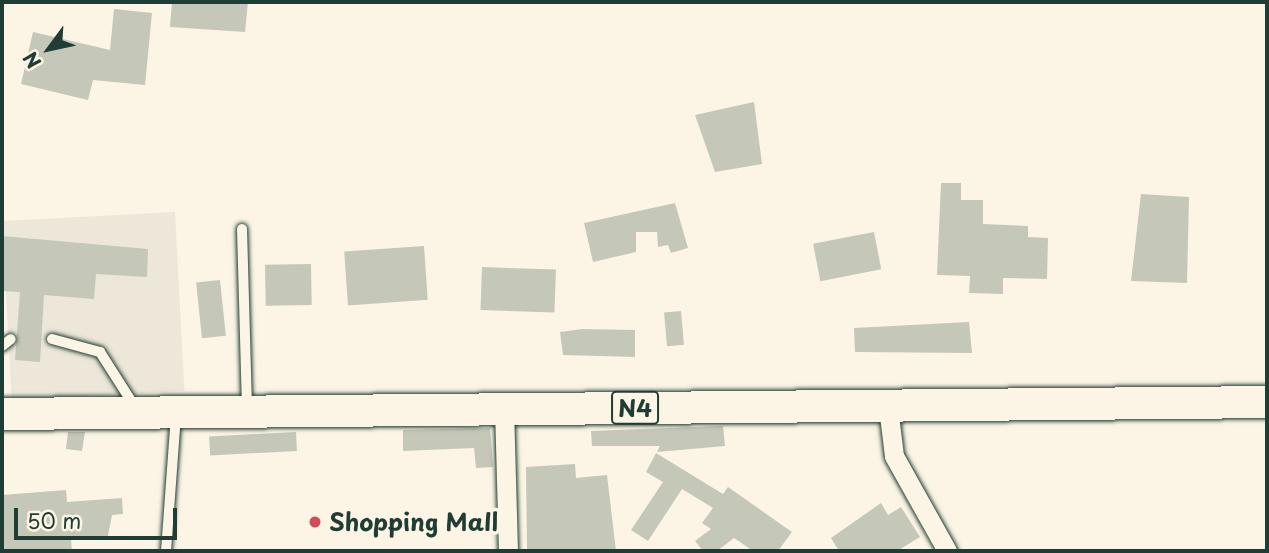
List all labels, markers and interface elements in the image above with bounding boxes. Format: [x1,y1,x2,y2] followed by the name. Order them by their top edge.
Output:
[14,14,84,84] north arrow
[16,46,47,74] text: N
[610,388,660,428] road number: N4
[18,494,180,538] scale bar
[27,504,81,536] text: 50 m
[329,508,500,536] place label: Shopping Mall
[307,514,323,530] marker: Shopping Mall

